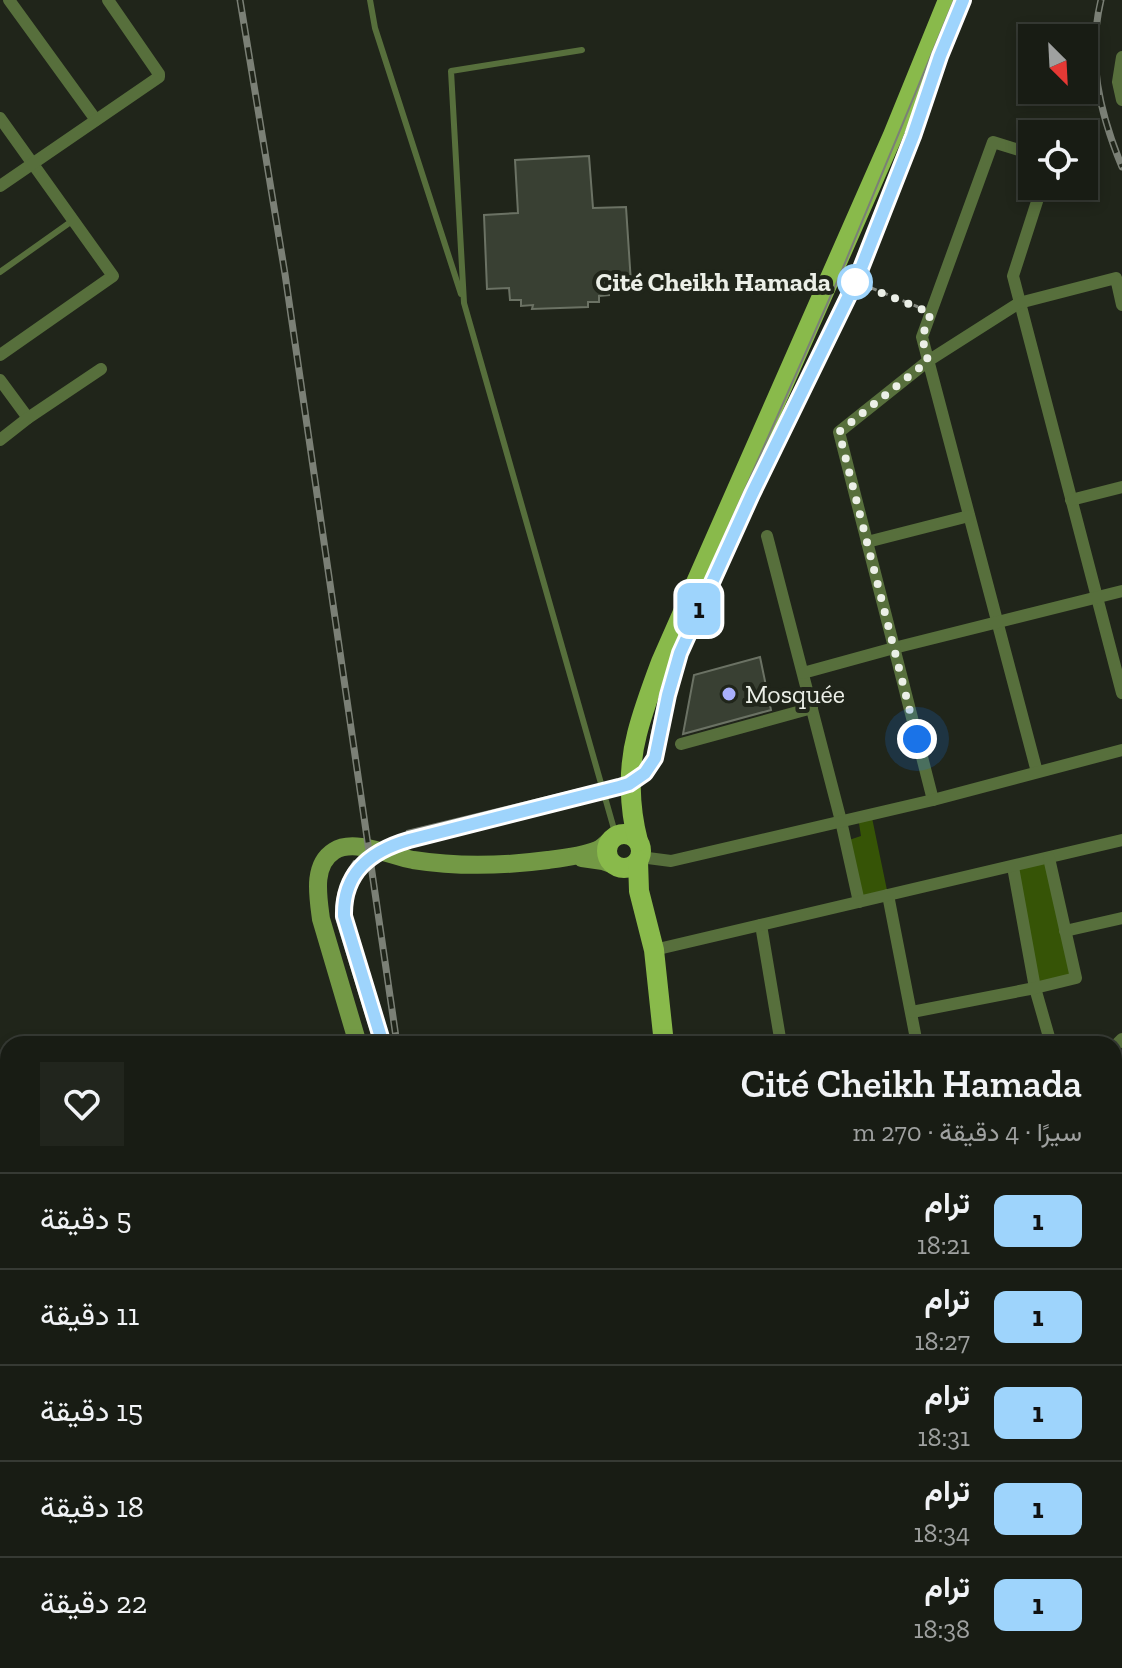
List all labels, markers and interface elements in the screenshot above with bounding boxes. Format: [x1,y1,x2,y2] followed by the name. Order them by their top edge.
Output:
[1018,24,1098,104] north arrow
[1018,24,1098,200] map controls
[1018,120,1098,200] button: locate
[838,265,872,299] marker: Cité Cheikh Hamada
[596,266,831,298] place label: Cité Cheikh Hamada
[673,583,725,635] line badge: 1
[693,592,705,625] text: 1
[745,678,845,710] place label: Mosquée
[720,685,738,703] marker: Mosquée
[897,719,937,759] your location
[741,1061,1082,1107] text: Cité Cheikh Hamada
[40,1062,124,1146] button: heart
[853,1116,1082,1148] text: سيرًا · 4 دقيقة · 270 m
[924,1185,970,1221] text: ترام
[40,1201,132,1237] text: 5 دقيقة
[1032,1204,1044,1237] text: 1
[917,1229,970,1261] text: 18:21
[924,1281,970,1317] text: ترام
[40,1297,139,1333] text: 11 دقيقة
[1032,1300,1044,1333] text: 1
[915,1325,970,1357] text: 18:27
[924,1377,970,1413] text: ترام
[40,1393,143,1429] text: 15 دقيقة
[1032,1396,1044,1429] text: 1
[917,1421,970,1453] text: 18:31
[924,1473,970,1509] text: ترام
[40,1489,144,1525] text: 18 دقيقة
[1032,1492,1044,1525] text: 1
[913,1517,970,1549] text: 18:34
[924,1569,970,1605] text: ترام
[40,1585,147,1621] text: 22 دقيقة
[1032,1588,1044,1621] text: 1
[913,1613,970,1645] text: 18:38

